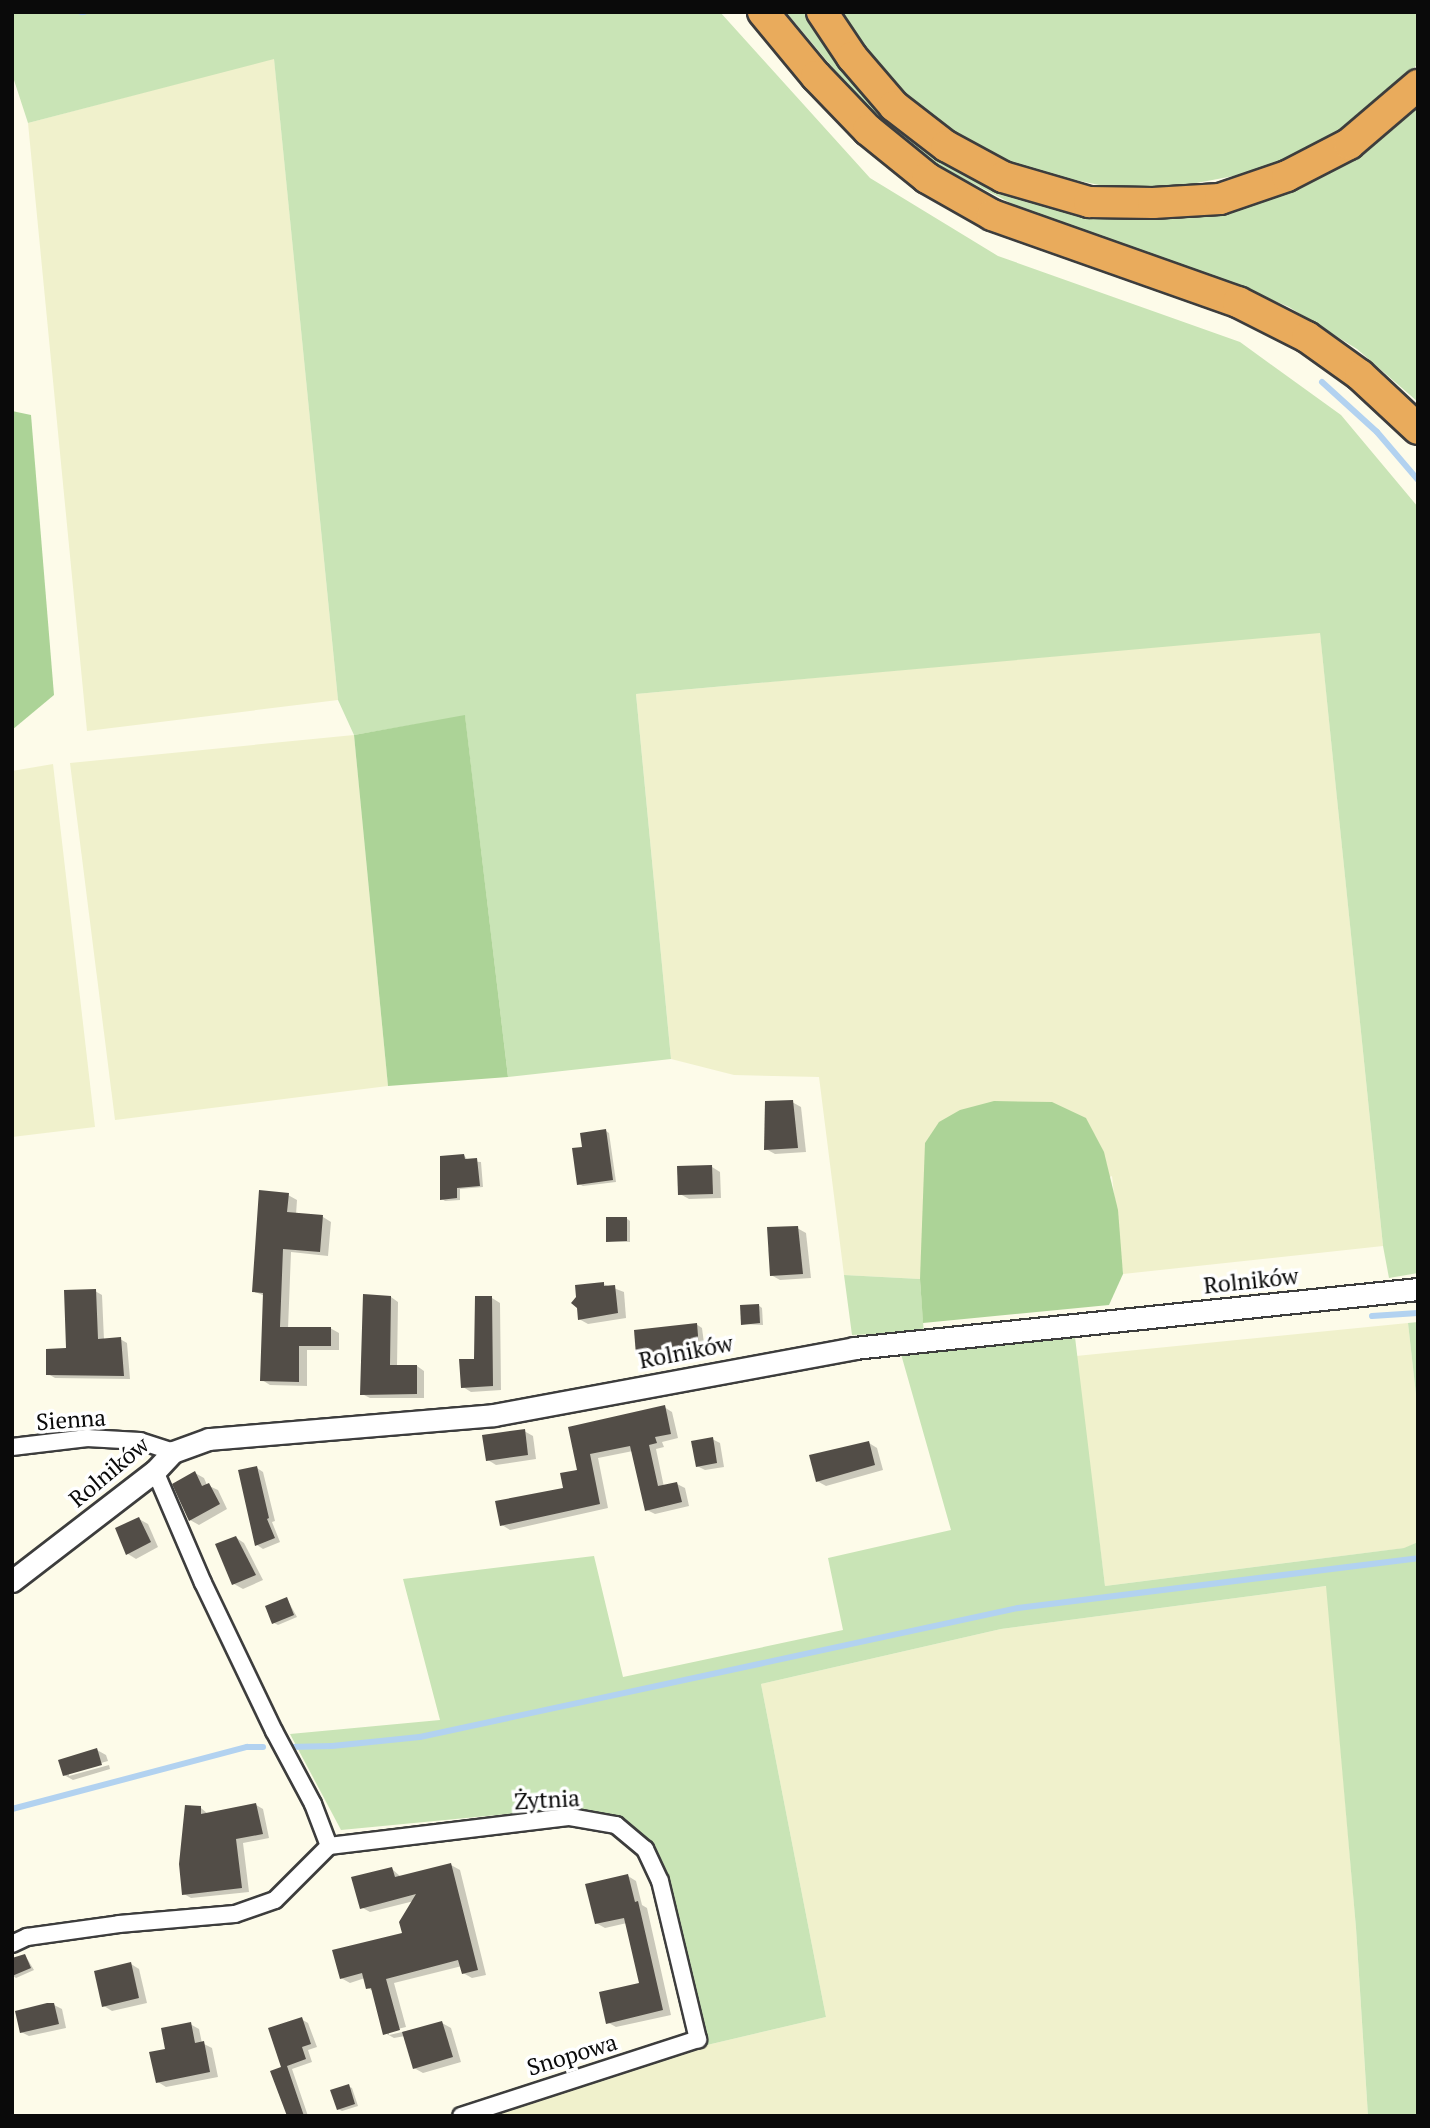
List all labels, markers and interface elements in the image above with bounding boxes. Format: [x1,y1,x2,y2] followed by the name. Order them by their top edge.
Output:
[1202,1262,1300,1300] street label: Rolników
[637,1329,735,1375] street label: Rolników
[35,1404,107,1436] street label: Sienna
[64,1431,154,1513] street label: Rolników
[513,1784,581,1816] street label: Żytnia
[524,2028,620,2082] street label: Snopowa

